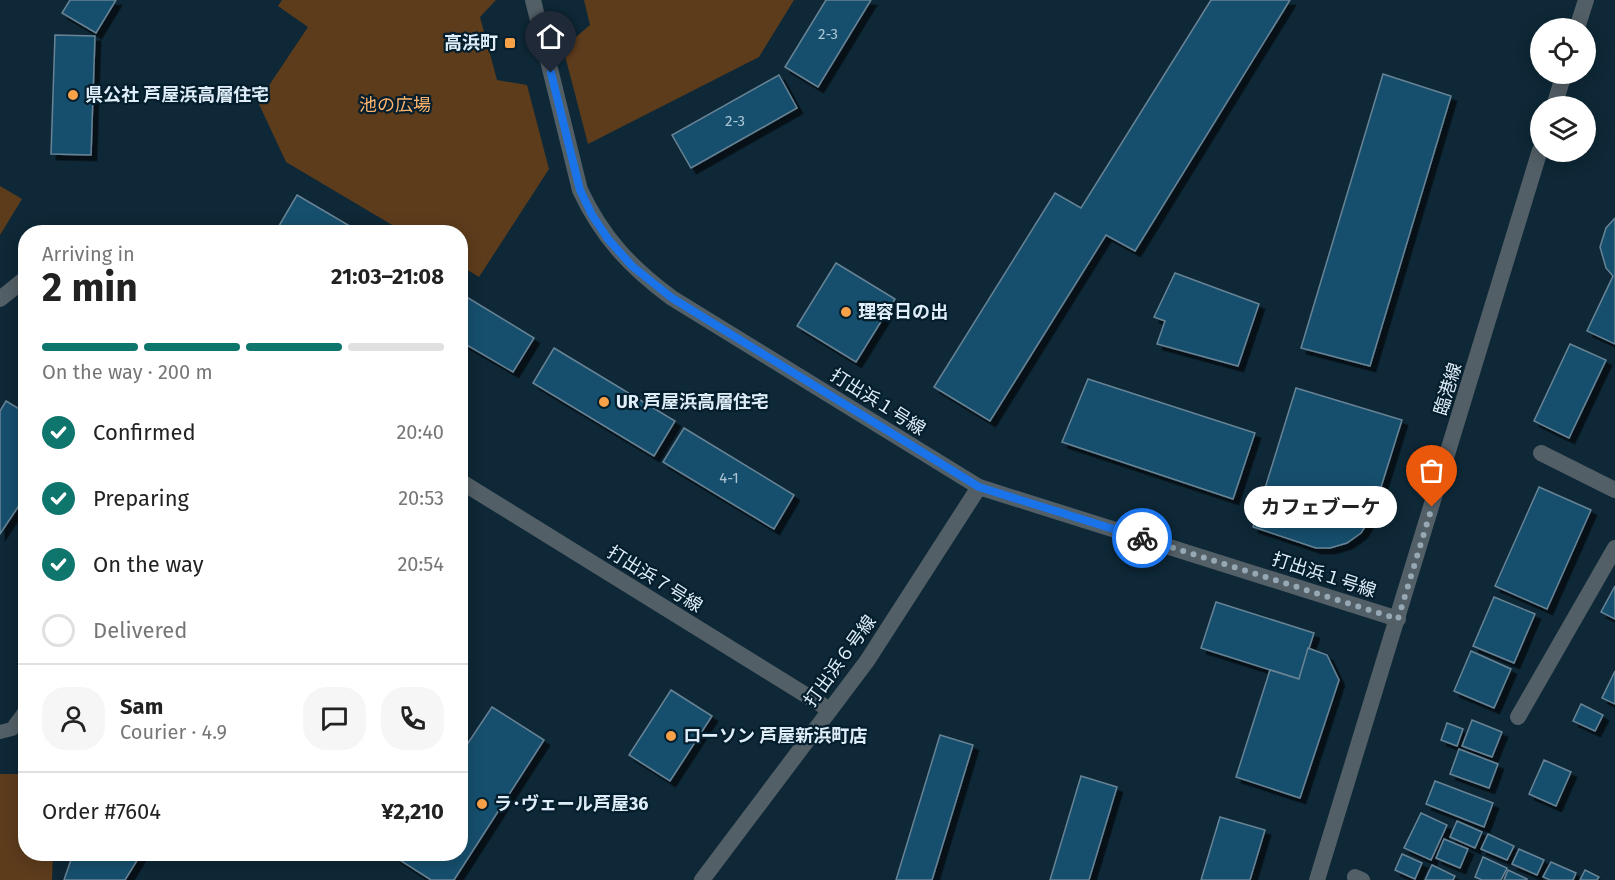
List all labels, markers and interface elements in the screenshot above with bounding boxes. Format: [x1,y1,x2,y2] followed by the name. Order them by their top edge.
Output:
[525,11,576,73] pin
[1530,18,1596,162] map controls
[1530,18,1596,84] button: locate
[534,20,567,53] icon: home
[818,25,838,43] house number: 2-3
[444,32,498,54] place label: 高浜町
[503,36,517,50] marker: 高浜町
[85,84,269,106] place label: 県公社 芦屋浜高層住宅
[66,88,80,102] marker: 県公社 芦屋浜高層住宅
[359,94,431,116] park label: 池の広場
[1530,96,1596,162] button: layers
[725,112,745,130] house number: 2-3
[42,242,135,266] text: Arriving in
[331,263,444,290] text: 21:03–21:08
[42,265,138,311] text: 2 min
[858,301,948,323] place label: 理容日の出
[839,305,853,319] marker: 理容日の出
[42,360,213,384] text: On the way · 200 m
[1430,360,1466,418] street label: 臨港線
[826,364,930,440] street label: 打出浜１号線
[616,391,769,413] place label: UR 芦屋浜高層住宅
[597,395,611,409] marker: UR 芦屋浜高層住宅
[42,416,75,449] icon: check
[93,419,196,446] text: Confirmed
[396,420,444,444] text: 20:40
[1406,445,1457,507] pin
[1415,454,1448,487] icon: bag
[719,469,739,487] house number: 4-1
[42,482,75,515] icon: check
[93,485,189,512] text: Preparing
[398,486,444,510] text: 20:53
[1243,486,1396,528] callout: カフェブーケ
[1261,495,1381,519] text: カフェブーケ
[1112,508,1172,568] courier
[1126,522,1159,555] icon: bike
[603,541,707,617] street label: 打出浜７号線
[42,548,75,581] icon: check
[1269,548,1379,602] street label: 打出浜１号線
[93,551,204,578] text: On the way
[397,552,444,576] text: 20:54
[799,611,881,711] street label: 打出浜６号線
[93,617,188,644] text: Delivered
[42,687,105,750] button: person
[303,687,366,750] button: chat
[381,687,444,750] button: phone
[120,693,163,720] text: Sam
[120,720,227,744] text: Courier · 4.9
[683,725,867,747] place label: ローソン 芦屋新浜町店
[664,729,678,743] marker: ローソン 芦屋新浜町店
[494,793,649,815] place label: ラ･ヴェール芦屋36
[475,797,489,811] marker: ラ･ヴェール芦屋36
[42,798,161,825] text: Order #7604
[381,798,444,825] text: ¥2,210

